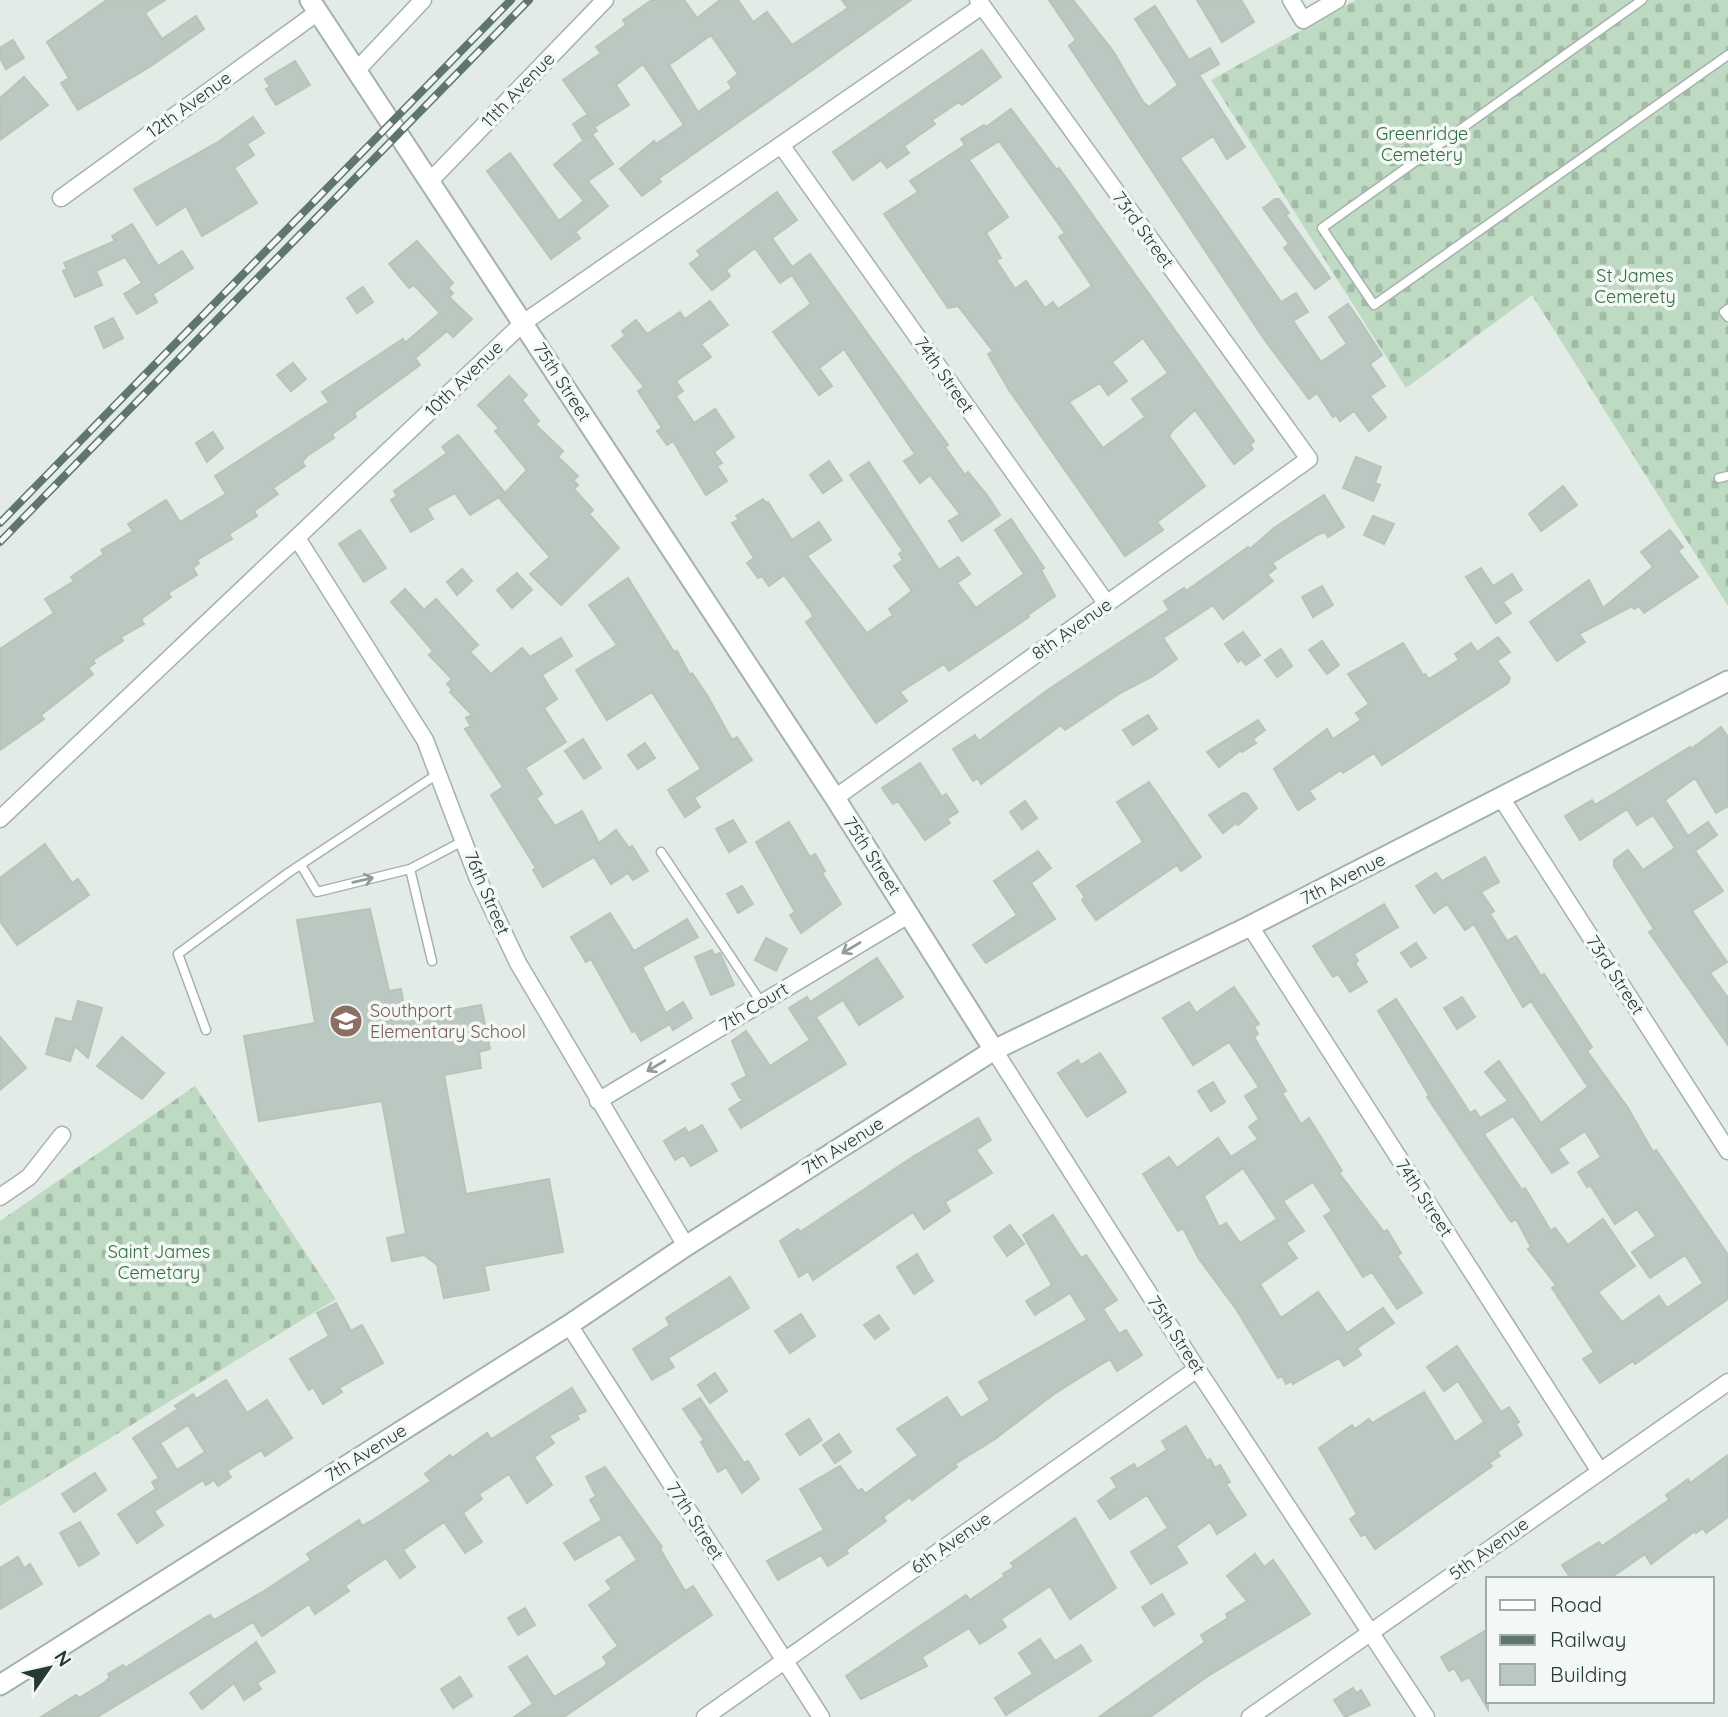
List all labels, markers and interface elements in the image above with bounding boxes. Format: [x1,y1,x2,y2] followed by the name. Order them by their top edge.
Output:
[476,47,559,132] street label: 11th Avenue
[142,66,236,143] street label: 12th Avenue
[1376,122,1468,166] park label: Greenridge Cemetery
[1108,186,1179,273] street label: 73rd Street
[1594,264,1676,308] park label: St James Cemerety
[910,332,979,418] street label: 74th Street
[420,336,508,422] street label: 10th Avenue
[528,338,596,426] street label: 75th Street
[1027,593,1116,665] street label: 8th Avenue
[838,812,906,900] street label: 75th Street
[460,847,515,938] street label: 76th Street
[1297,847,1389,910] street label: 7th Avenue
[351,873,374,887] one-way arrow
[1581,931,1650,1019] street label: 73rd Street
[842,942,862,956] one-way arrow
[715,977,792,1036] street label: 7th Court
[370,999,526,1043] place label: Southport Elementary School
[327,1002,365,1040] school or university icon: Southport Elementary School
[647,1059,667,1073] one-way arrow
[798,1111,888,1180] street label: 7th Avenue
[1391,1154,1458,1241] street label: 74th Street
[108,1240,210,1284] park label: Saint James Cemetary
[1142,1291,1210,1379] street label: 75th Street
[321,1418,411,1487] street label: 7th Avenue
[662,1477,729,1564] street label: 77th Street
[906,1507,995,1579] street label: 6th Avenue
[1444,1512,1533,1585] street label: 5th Avenue
[1486,1577,1714,1703] legend
[1550,1591,1602,1617] text: Road
[1550,1626,1626,1652] text: Railway
[14,1633,84,1703] north arrow
[49,1646,77,1671] text: N
[1550,1661,1627,1687] text: Building

